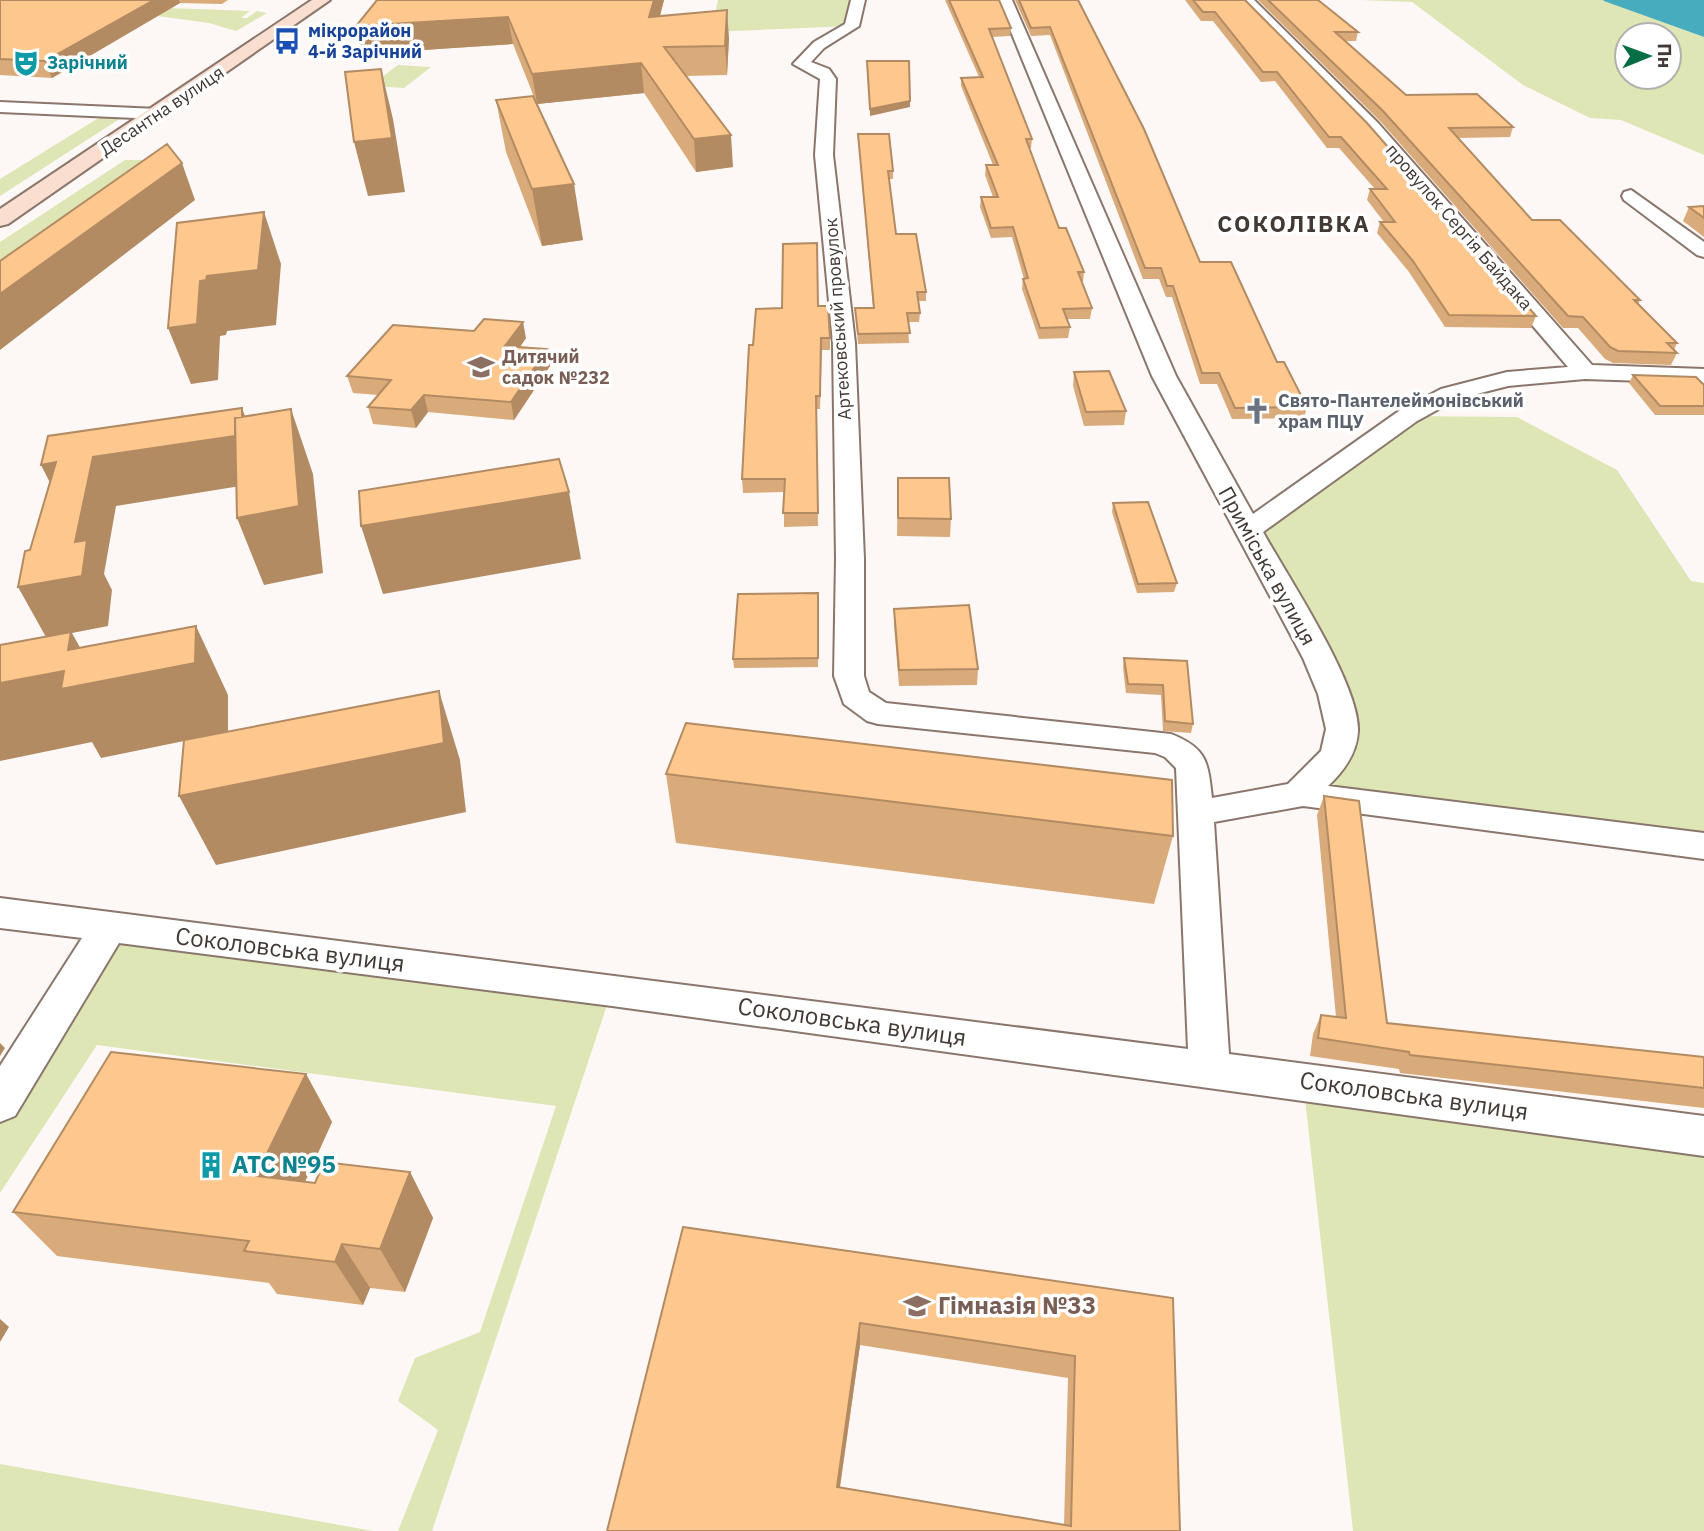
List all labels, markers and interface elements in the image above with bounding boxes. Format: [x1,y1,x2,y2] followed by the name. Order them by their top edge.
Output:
[308,19,422,63] place label: мікрорайон 4-й Зарічний
[1613,21,1683,91] north arrow
[272,26,302,56] bus stop icon: мікрорайон 4-й Зарічний
[1653,43,1677,68] text: Пн
[11,48,41,78] theatre icon: Зарічний
[47,51,128,74] place label: Зарічний
[95,61,228,161] street label: Десантна вулиця
[1381,139,1538,315] street label: провулок Сергія Байдака
[1217,208,1371,238] district label: СОКОЛІВКА
[819,217,856,421] street label: Артековський провулок
[502,345,610,389] place label: Дитячий садок №232
[466,352,496,382] school or university icon: Дитячий садок №232
[1278,389,1524,433] place label: Свято-Пантелеймонівський храм ПЦУ
[1242,396,1272,426] church icon: Свято-Пантелеймонівський храм ПЦУ
[1213,481,1323,650] street label: Приміська вулиця
[174,919,407,979] street label: Соколовська вулиця
[736,989,969,1053] street label: Соколовська вулиця
[1298,1063,1531,1127] street label: Соколовська вулиця
[232,1148,336,1180] place label: АТС №95
[196,1150,226,1180] building icon: АТС №95
[938,1289,1096,1321] place label: Гімназія №33
[902,1291,932,1321] school or university icon: Гімназія №33

